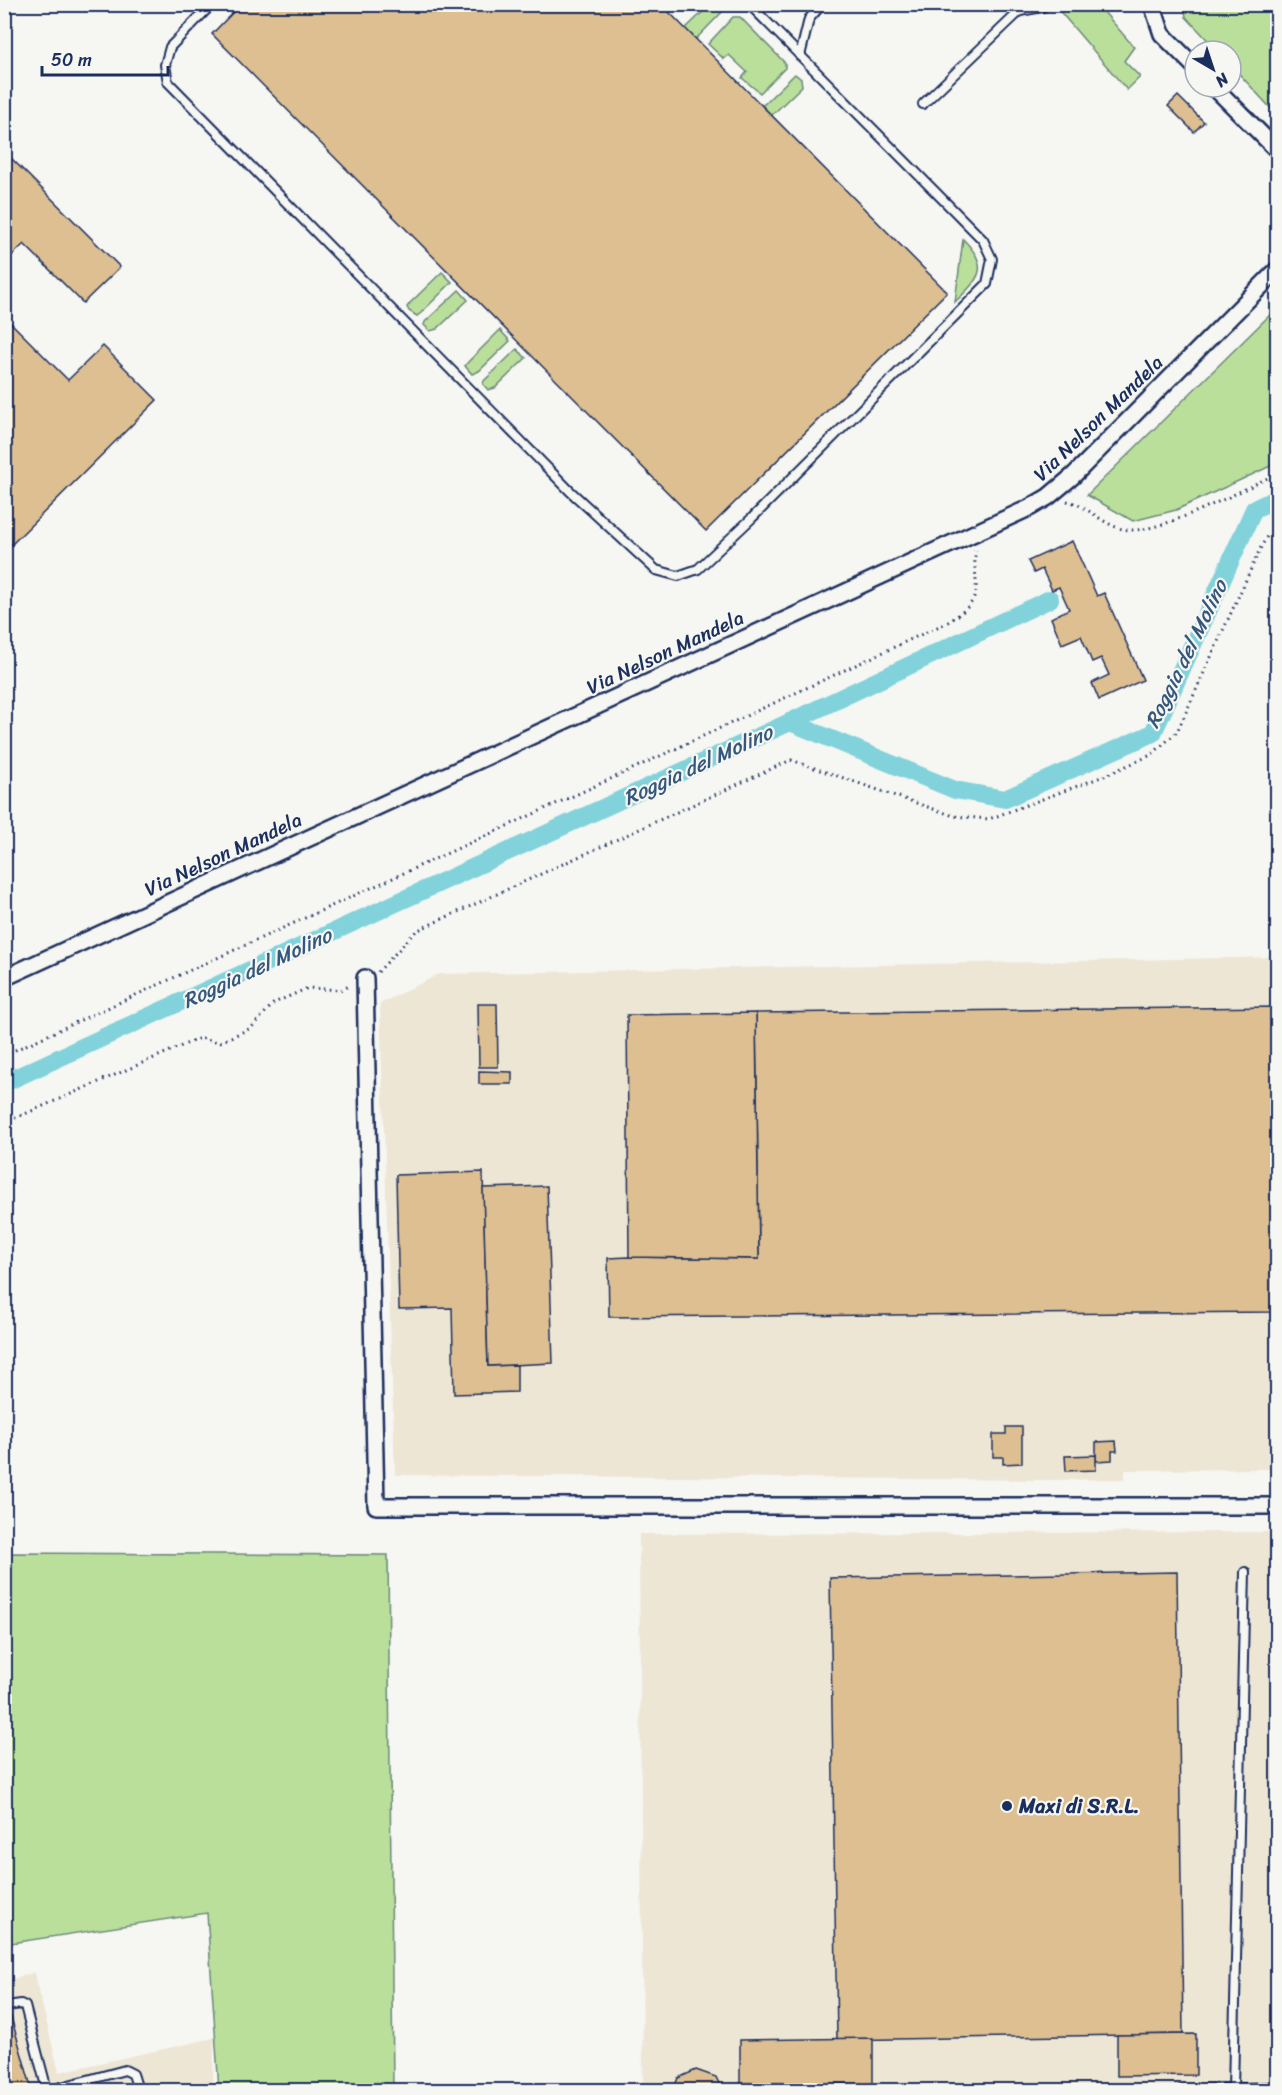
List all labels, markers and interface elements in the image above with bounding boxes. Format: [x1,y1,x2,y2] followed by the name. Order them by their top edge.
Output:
[42,39,168,77] scale bar
[1183,39,1243,99] north arrow
[51,44,92,76] text: 50 m
[1208,65,1236,96] text: N
[1025,347,1172,490] street label: Via Nelson Mandela
[1134,571,1239,735] water label: Roggia del Molino
[581,601,750,704] street label: Via Nelson Mandela
[617,713,781,816] water label: Roggia del Molino
[139,803,308,906] street label: Via Nelson Mandela
[176,916,340,1019] water label: Roggia del Molino
[1018,1789,1140,1824] place label: Maxi di S.R.L.
[1000,1799,1014,1813] marker: Maxi di S.R.L.

